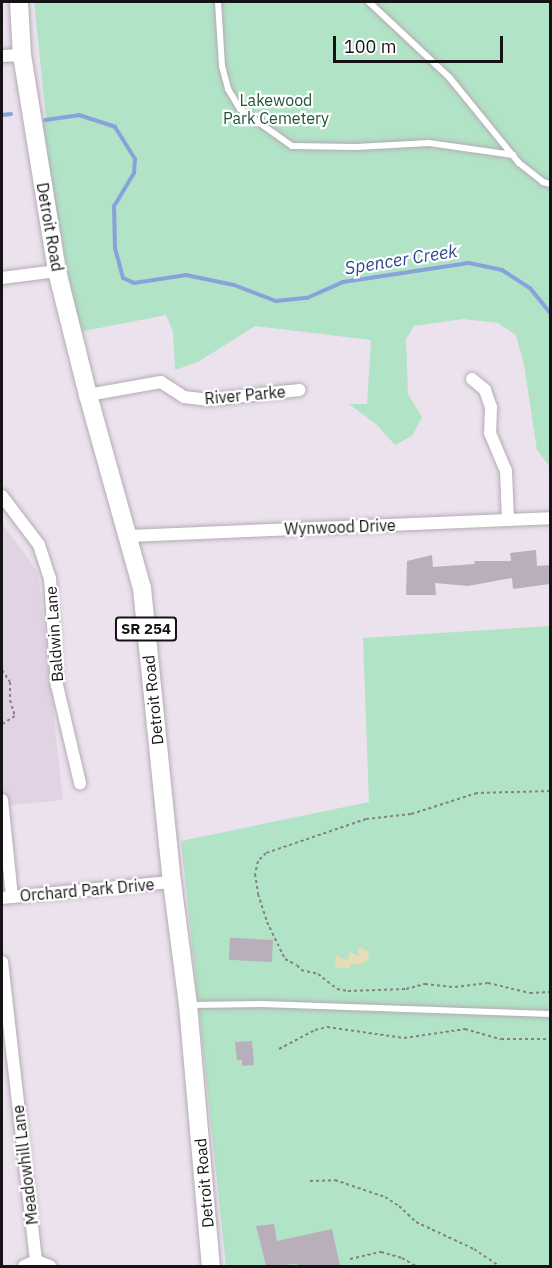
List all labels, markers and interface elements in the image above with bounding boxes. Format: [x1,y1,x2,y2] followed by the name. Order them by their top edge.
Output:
[336,24,506,62] scale bar
[344,35,396,58] text: 100 m
[223,90,329,128] park label: Lakewood Park Cemetery
[33,181,67,273] street label: Detroit Road
[343,240,459,280] water label: Spencer Creek
[204,382,286,408] street label: River Parke
[284,515,396,539] street label: Wynwood Drive
[41,585,67,683] street label: Baldwin Lane
[114,617,178,641] road number: SR 254
[139,654,167,746] street label: Detroit Road
[19,875,155,905] street label: Orchard Park Drive
[8,1104,42,1226] street label: Meadowhill Lane
[191,1137,217,1229] street label: Detroit Road

